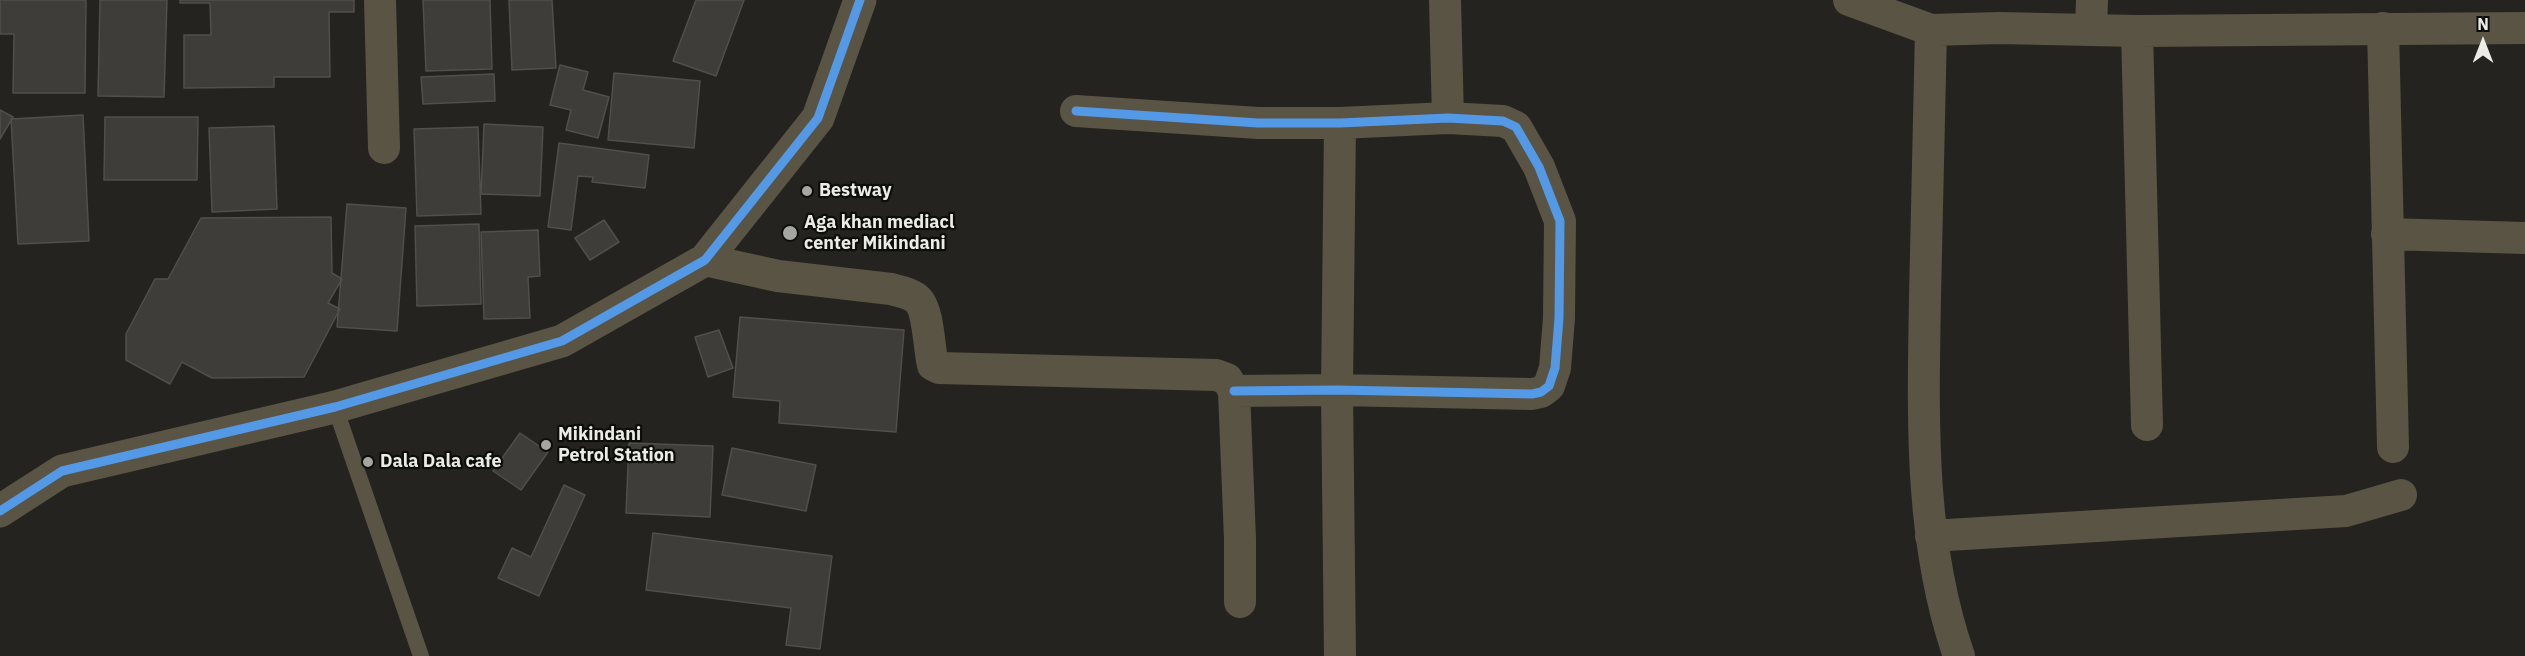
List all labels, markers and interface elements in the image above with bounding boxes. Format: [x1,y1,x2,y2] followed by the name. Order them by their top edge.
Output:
[2453,12,2513,72] north arrow
[2477,14,2489,34] text: N
[819,180,892,202] place label: Bestway
[800,184,814,198] marker: Bestway
[804,212,954,254] place label: Aga khan mediacl center Mikindani
[781,224,799,242] marker: Aga khan mediacl center Mikindani
[558,424,675,466] place label: Mikindani Petrol Station
[539,438,553,452] marker: Mikindani Petrol Station
[380,451,502,473] place label: Dala Dala cafe
[361,455,375,469] marker: Dala Dala cafe

